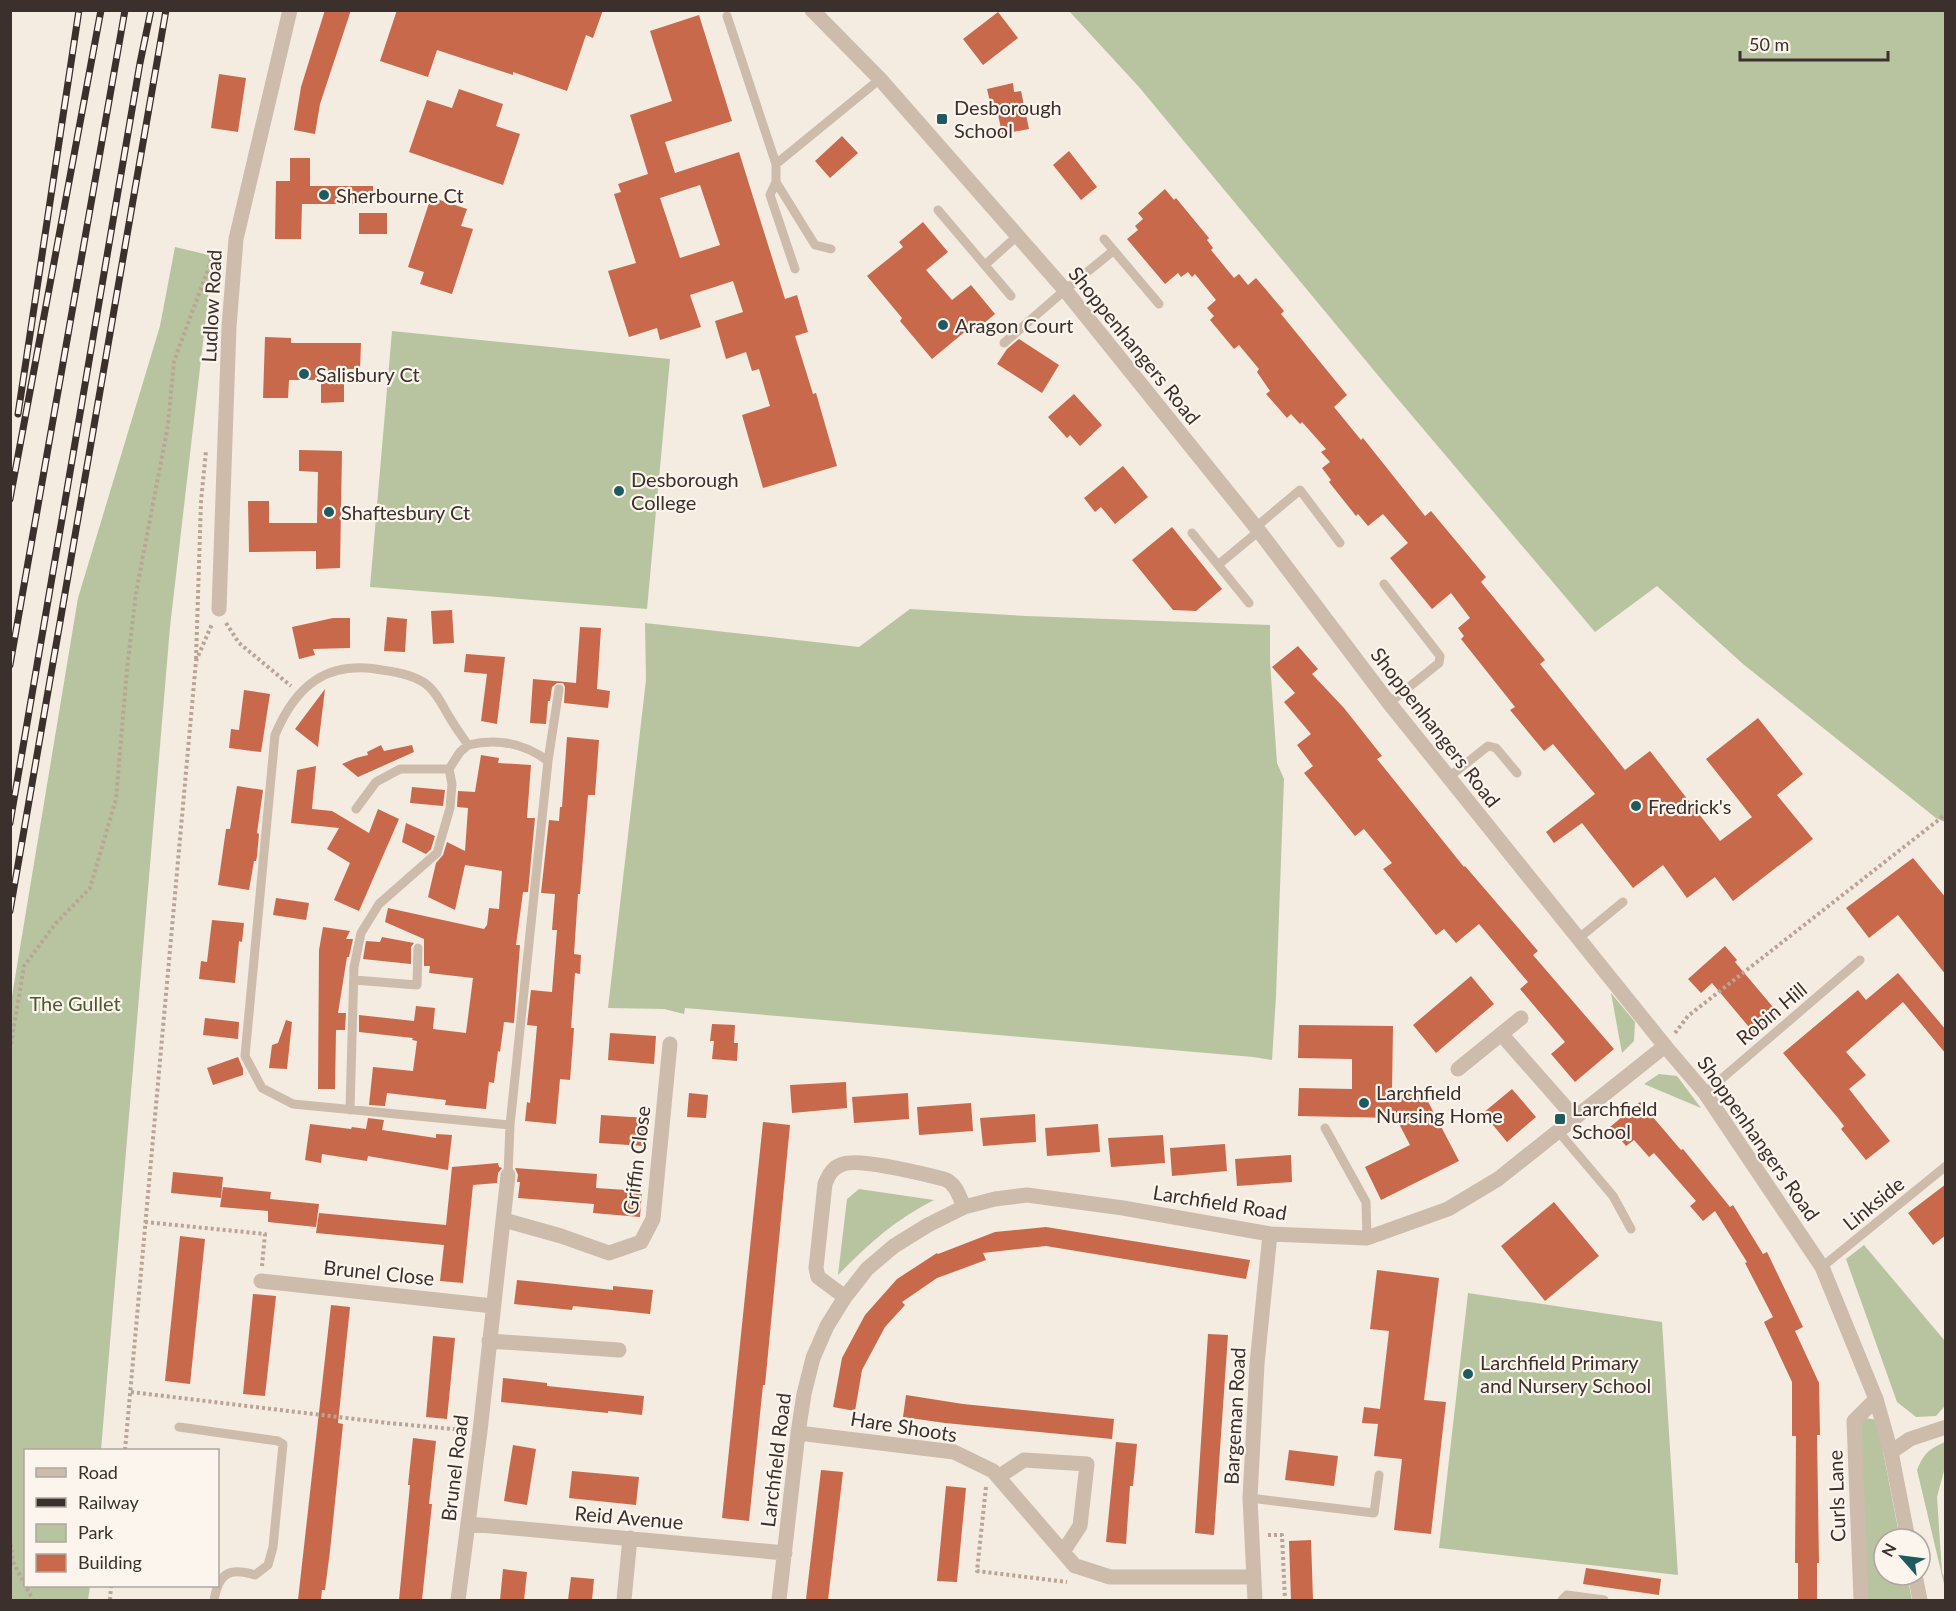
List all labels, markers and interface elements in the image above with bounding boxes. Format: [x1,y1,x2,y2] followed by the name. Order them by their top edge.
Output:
[1740,24,1888,62] scale bar
[1749,33,1789,55] text: 50 m
[954,95,1062,142] place label: Desborough School
[935,112,949,126] marker: Desborough School
[336,183,464,207] place label: Sherbourne Ct
[317,188,331,202] marker: Sherbourne Ct
[196,249,226,363] street label: Ludlow Road
[1064,261,1206,429] street label: Shoppenhangers Road
[955,313,1074,337] place label: Aragon Court
[936,318,950,332] marker: Aragon Court
[316,362,420,386] place label: Salisbury Ct
[297,367,311,381] marker: Salisbury Ct
[631,467,739,514] place label: Desborough College
[612,484,626,498] marker: Desborough College
[341,500,470,524] place label: Shaftesbury Ct
[322,505,336,519] marker: Shaftesbury Ct
[1366,642,1506,812] street label: Shoppenhangers Road
[1648,794,1731,818] place label: Fredrick's
[1629,799,1643,813] marker: Fredrick's
[1731,977,1811,1049] street label: Robin Hill
[29,991,121,1015] park label: The Gullet
[1693,1051,1825,1225] street label: Shoppenhangers Road
[1376,1080,1503,1127] place label: Larchfield Nursing Home
[1357,1096,1371,1110] marker: Larchfield Nursing Home
[1572,1096,1658,1143] place label: Larchfield School
[617,1104,655,1216] street label: Griffin Close
[1553,1112,1567,1126] marker: Larchfield School
[1838,1171,1908,1235] street label: Linkside
[1151,1180,1289,1224] street label: Larchfield Road
[322,1254,436,1290] street label: Brunel Close
[1218,1347,1250,1485] street label: Bargeman Road
[1480,1350,1651,1397] place label: Larchfield Primary and Nursery School
[1461,1367,1475,1381] marker: Larchfield Primary and Nursery School
[755,1392,795,1528] street label: Larchfield Road
[849,1406,959,1446] street label: Hare Shoots
[436,1413,472,1523] street label: Brunel Road
[24,1449,219,1587] legend
[1822,1450,1850,1542] street label: Curls Lane
[78,1461,118,1483] text: Road
[78,1491,139,1513] text: Railway
[574,1500,684,1534] street label: Reid Avenue
[78,1521,114,1543] text: Park
[1872,1527,1932,1587] north arrow
[1877,1540,1900,1560] text: N
[78,1551,142,1573] text: Building

